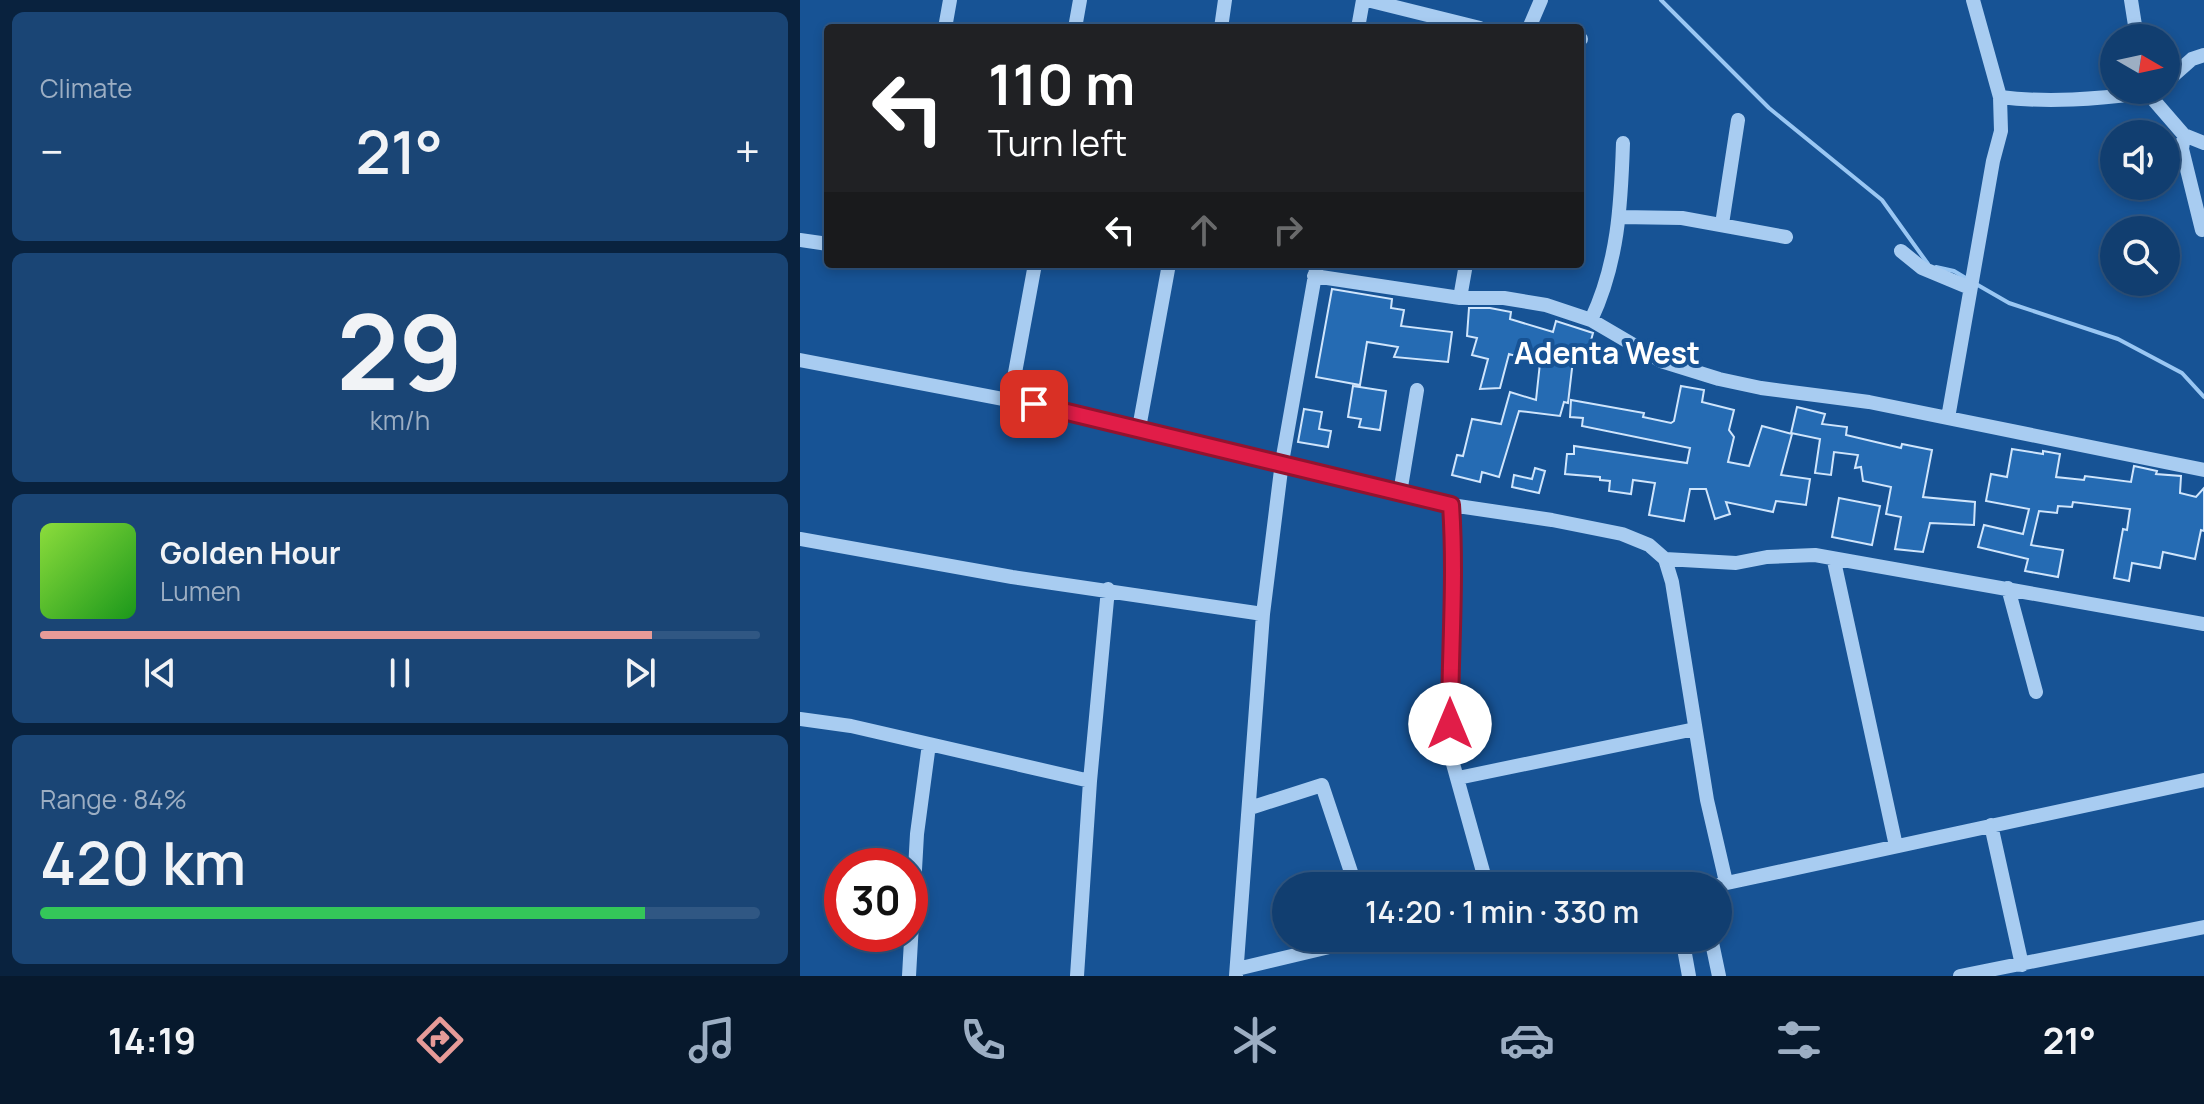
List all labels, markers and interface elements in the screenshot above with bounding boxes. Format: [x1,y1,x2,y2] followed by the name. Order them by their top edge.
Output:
[2100,24,2180,104] north arrow
[2100,24,2180,296] map controls
[988,45,1135,122] text: 110 m
[856,56,960,160] icon: left
[40,70,132,106] text: Climate
[355,110,443,192] text: 21°
[988,118,1127,167] text: Turn left
[2100,120,2180,200] button: sound
[40,121,64,181] text: −
[735,121,760,181] text: +
[1098,208,1142,252] icon: left
[1182,208,1226,252] icon: ahead
[1266,208,1310,252] icon: right
[2100,216,2180,296] button: search
[337,279,463,421] text: 29
[1514,332,1700,373] district label: Adenta West
[1000,370,1068,438] pin
[1012,382,1056,426] icon: arrive
[370,402,430,438] text: km/h
[160,532,341,573] text: Golden Hour
[160,573,241,609] text: Lumen
[138,651,182,695] icon: previous
[378,651,422,695] icon: pause
[618,651,662,695] icon: next
[1408,682,1492,766] position arrow
[40,781,187,817] text: Range · 84%
[40,821,246,903] text: 420 km
[824,848,928,952] speed limit sign: 30
[1365,891,1639,932] text: 14:20 · 1 min · 330 m
[412,1012,468,1068] icon: directions
[684,1012,740,1068] icon: music
[955,1012,1011,1068] icon: phone
[1227,1012,1283,1068] icon: climate
[1499,1012,1555,1068] icon: car
[1771,1012,1827,1068] icon: filters
[108,1016,196,1065] text: 14:19
[2043,1016,2096,1065] text: 21°

